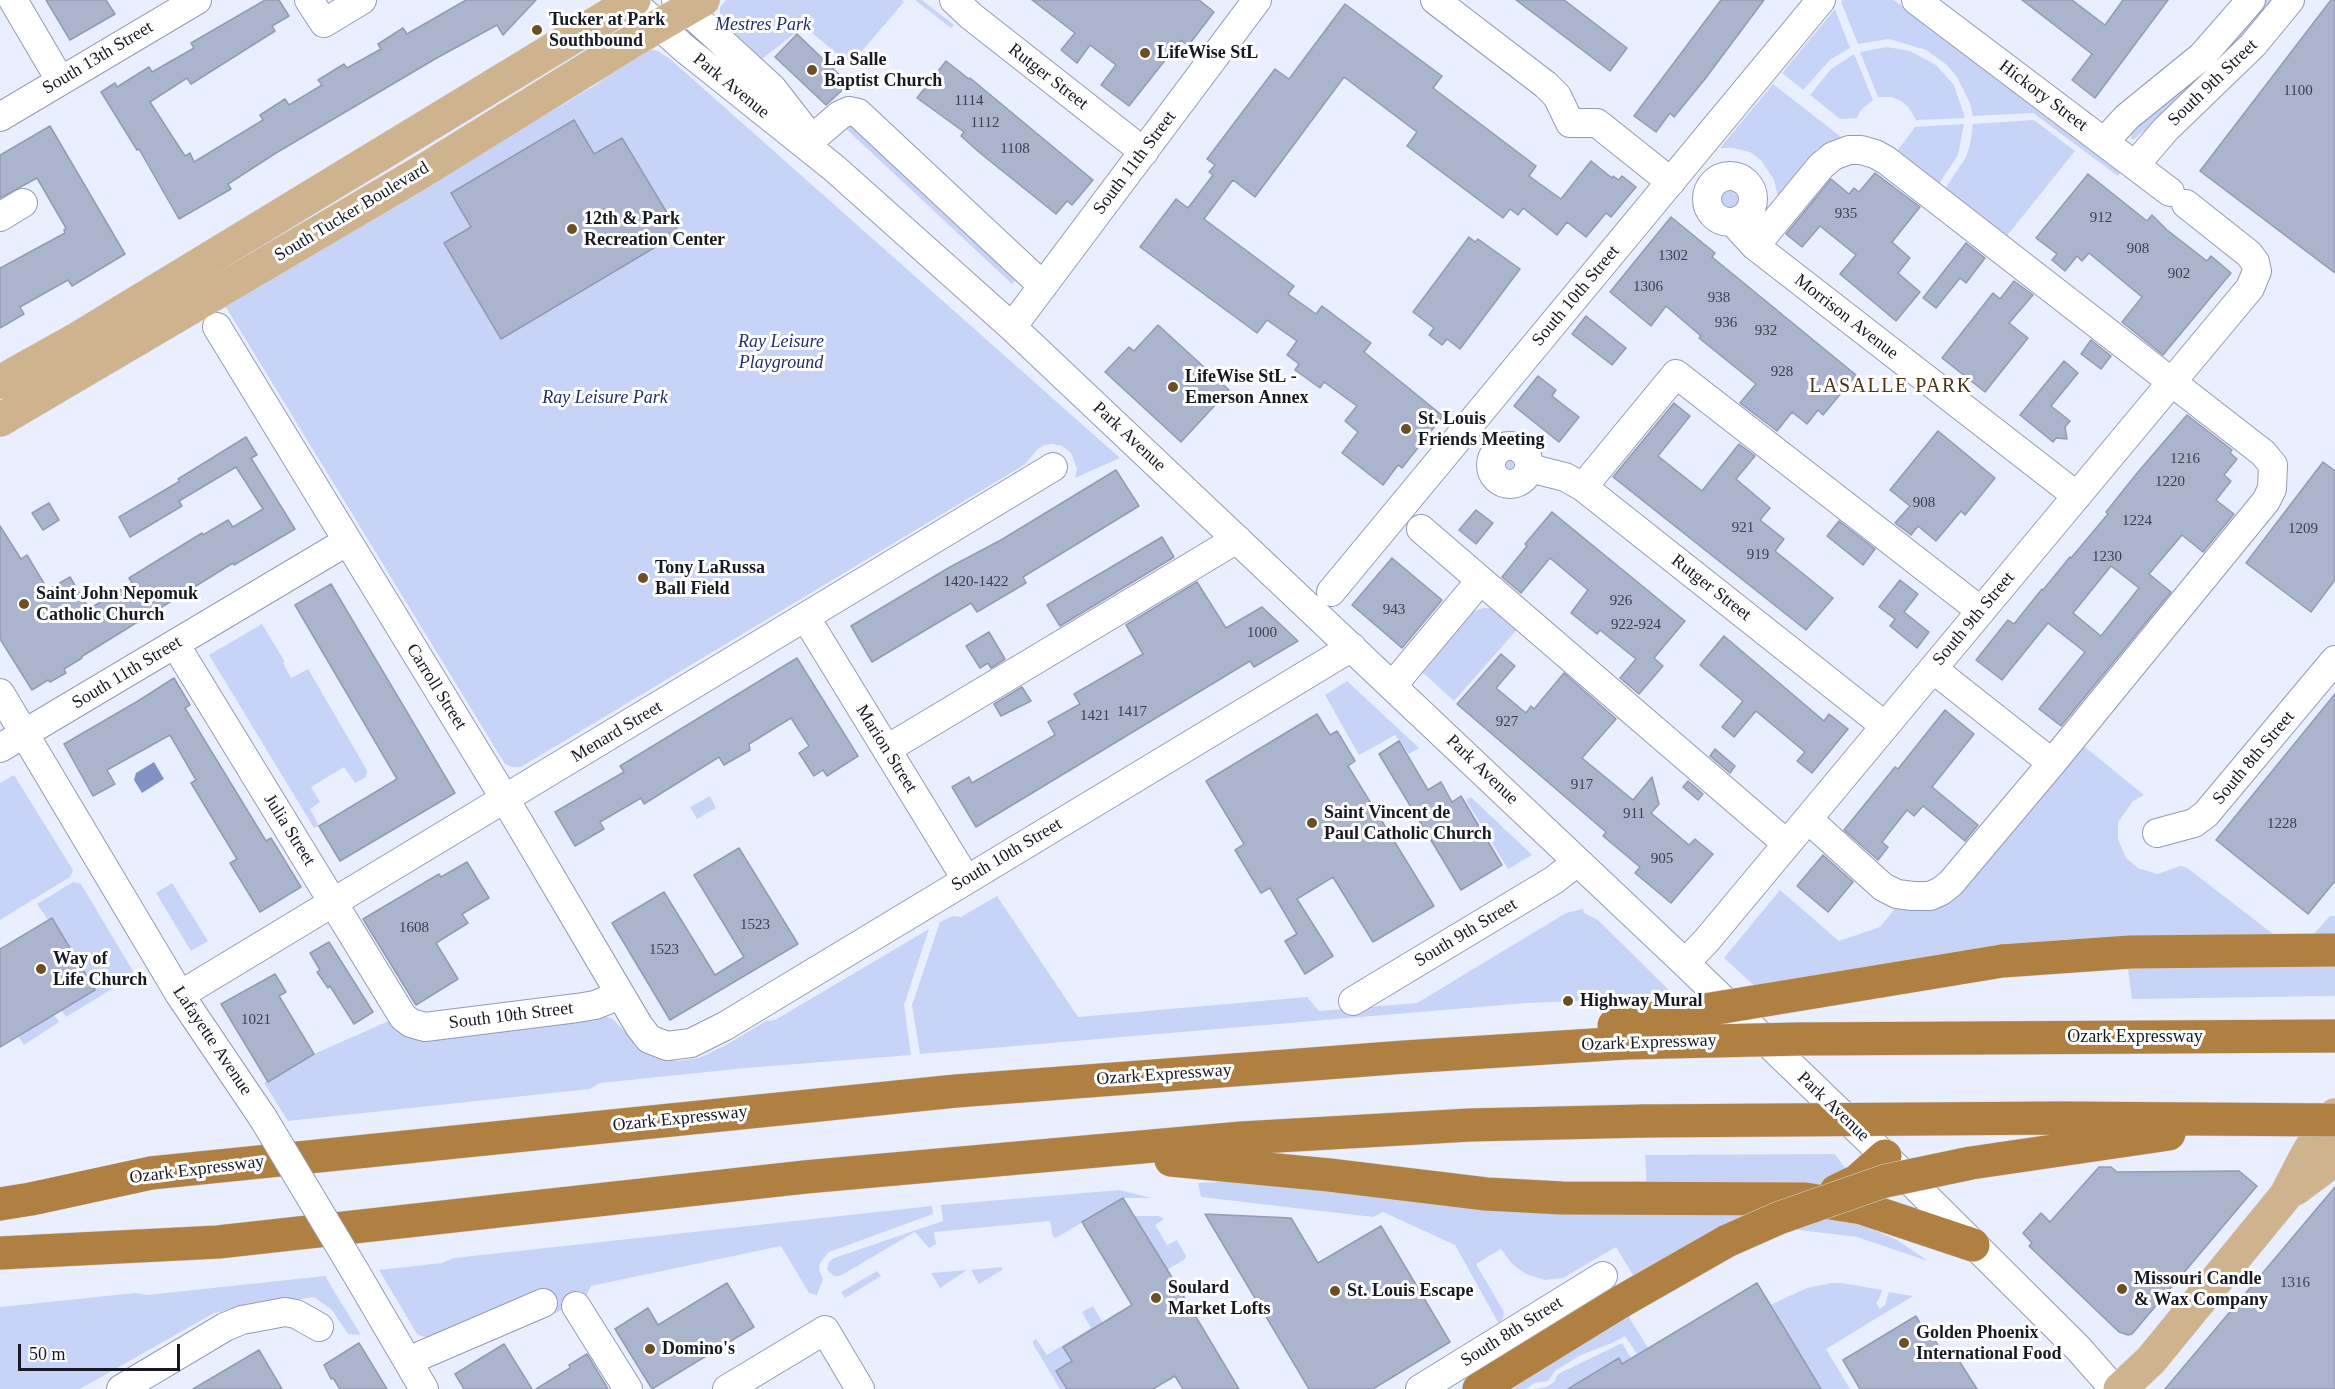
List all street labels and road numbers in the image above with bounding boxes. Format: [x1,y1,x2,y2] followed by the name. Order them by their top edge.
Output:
[39,17,157,99] street label: South 13th Street
[2164,35,2262,131] street label: South 9th Street
[1004,39,1092,115] street label: Rutger Street
[688,49,774,123] street label: Park Avenue
[1994,56,2092,136] street label: Hickory Street
[1089,107,1181,219] street label: South 11th Street
[271,157,433,267] street label: South Tucker Boulevard
[1528,241,1624,351] street label: South 10th Street
[1790,270,1902,364] street label: Morrison Avenue
[1088,398,1170,476] street label: Park Avenue
[1667,550,1755,626] street label: Rutger Street
[1928,568,2020,670] street label: South 9th Street
[68,632,186,714] street label: South 11th Street
[401,640,471,734] street label: Carroll Street
[568,696,666,768] street label: Menard Street
[850,701,922,797] street label: Marion Street
[2208,707,2300,809] street label: South 8th Street
[1441,730,1523,810] street label: Park Avenue
[259,790,319,870] street label: Julia Street
[948,814,1066,896] street label: South 10th Street
[1411,894,1521,972] street label: South 9th Street
[168,982,256,1100] street label: Lafayette Avenue
[448,998,574,1034] street label: South 10th Street
[2067,1026,2203,1048] street label: Ozark Expressway
[1581,1030,1717,1056] street label: Ozark Expressway
[1096,1060,1232,1090] street label: Ozark Expressway
[1792,1067,1874,1147] street label: Park Avenue
[612,1101,748,1137] street label: Ozark Expressway
[128,1151,266,1189] street label: Ozark Expressway
[1457,1292,1567,1372] street label: South 8th Street

